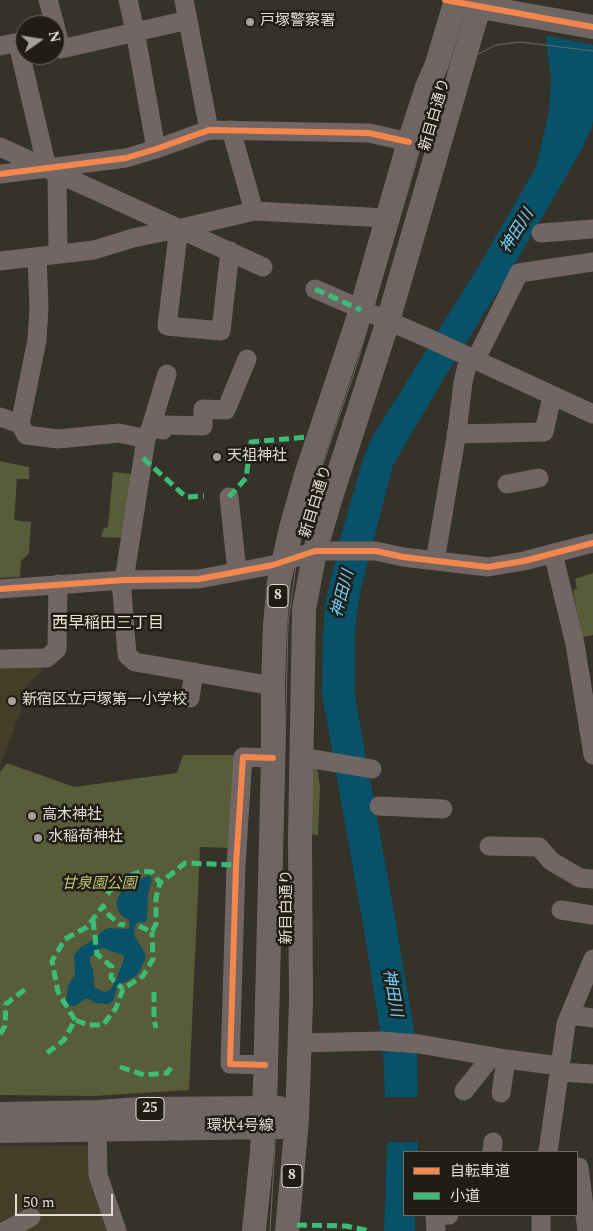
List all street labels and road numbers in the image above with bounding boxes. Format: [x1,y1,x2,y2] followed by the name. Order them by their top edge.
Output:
[417,76,455,154] street label: 新目白通り
[297,464,337,540] street label: 新目白通り
[268,584,288,608] road number: 8
[279,870,297,944] street label: 新目白通り
[136,1098,164,1120] road number: 25
[206,1118,274,1136] street label: 環状4号線
[282,1164,302,1188] road number: 8

